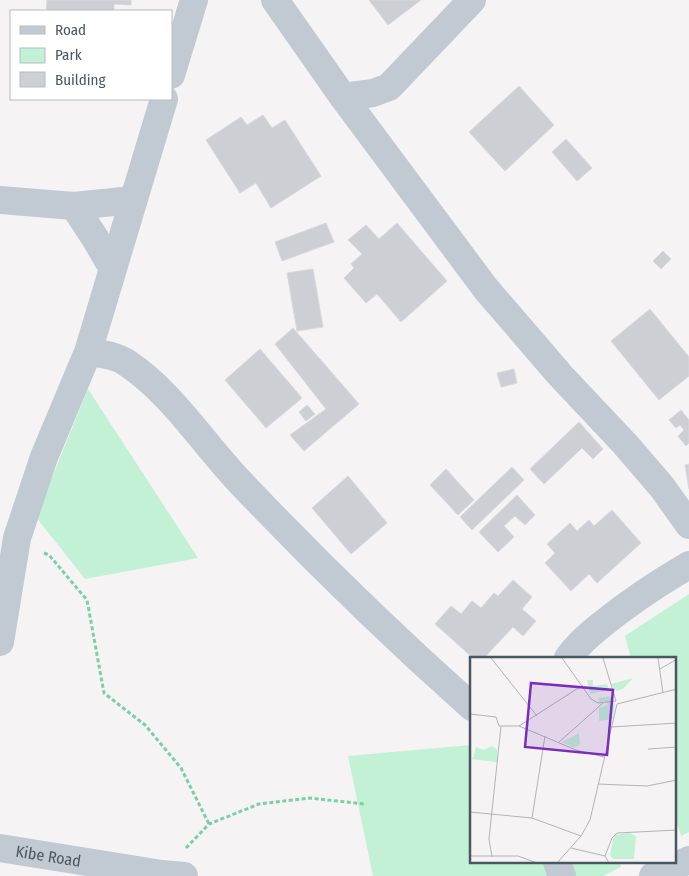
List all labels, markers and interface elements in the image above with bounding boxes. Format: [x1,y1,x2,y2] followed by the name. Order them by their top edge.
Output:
[10,10,172,100] legend
[55,21,86,39] text: Road
[55,46,82,64] text: Park
[55,71,106,89] text: Building
[470,657,676,864] inset map
[14,841,82,870] street label: Kibe Road

